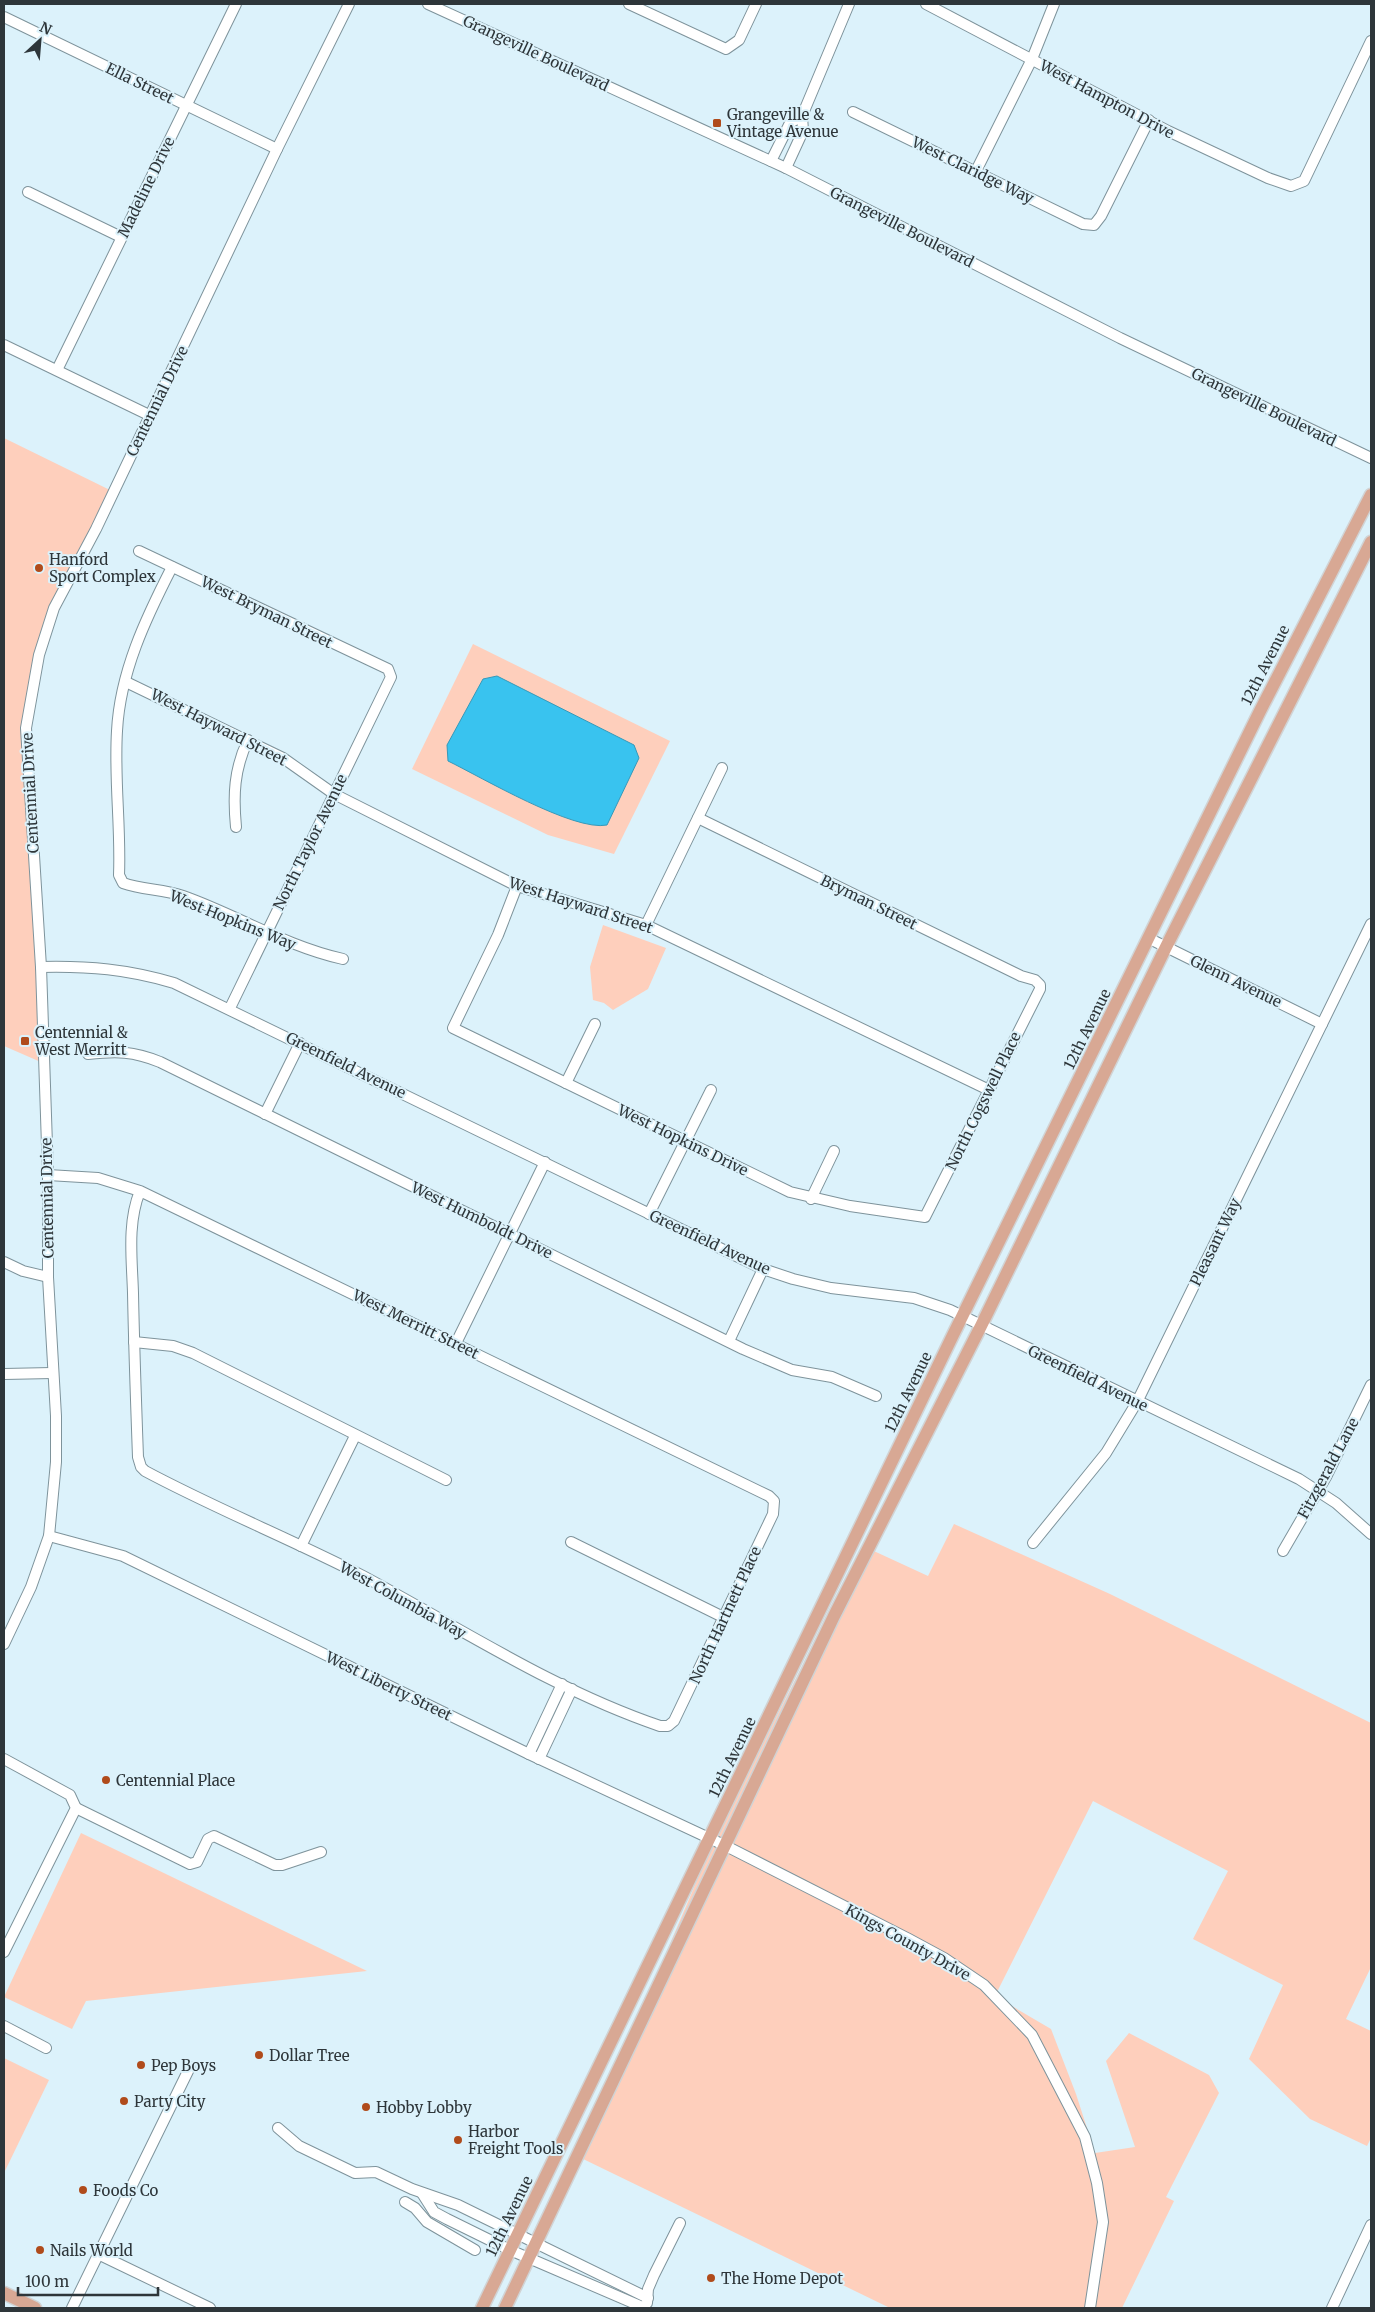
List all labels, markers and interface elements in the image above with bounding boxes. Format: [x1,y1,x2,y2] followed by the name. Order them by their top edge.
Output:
[460,11,612,95] street label: Grangeville Boulevard
[15,15,65,65] north arrow
[37,18,55,39] text: N
[1036,55,1178,143] street label: West Hampton Drive
[103,58,177,108] street label: Ella Street
[726,105,839,141] place label: Grangeville & Vintage Avenue
[711,117,723,129] marker: Grangeville & Vintage Avenue
[908,132,1037,208] street label: West Claridge Way
[113,133,179,240] street label: Madeline Drive
[827,182,977,272] street label: Grangeville Boulevard
[122,343,192,459] street label: Centennial Drive
[1188,364,1340,450] street label: Grangeville Boulevard
[49,550,156,586] place label: Hanford Sport Complex
[33,562,45,574] marker: Hanford Sport Complex
[197,571,336,652] street label: West Bryman Street
[1237,622,1293,708] street label: 12th Avenue
[147,684,290,770] street label: West Hayward Street
[17,732,43,854] street label: Centennial Drive
[269,771,351,913] street label: North Taylor Avenue
[818,870,921,934] street label: Bryman Street
[506,872,656,937] street label: West Hayward Street
[166,886,299,954] street label: West Hopkins Way
[1187,951,1285,1011] street label: Glenn Avenue
[1059,985,1115,1072] street label: 12th Avenue
[34,1023,129,1059] place label: Centennial & West Merritt
[283,1028,409,1102] street label: Greenfield Avenue
[941,1028,1025,1173] street label: North Cogswell Place
[19,1035,31,1047] marker: Centennial & West Merritt
[614,1100,752,1180] street label: West Hopkins Drive
[36,1137,58,1258] street label: Centennial Drive
[407,1177,556,1263] street label: West Humboldt Drive
[1186,1195,1245,1289] street label: Pleasant Way
[647,1206,774,1278] street label: Greenfield Avenue
[349,1285,482,1363] street label: West Merritt Street
[1025,1341,1151,1415] street label: Greenfield Avenue
[880,1348,936,1435] street label: 12th Avenue
[1293,1414,1363,1522] street label: Fitzgerald Lane
[685,1543,765,1687] street label: North Hartnett Place
[335,1557,470,1643] street label: West Columbia Way
[322,1647,455,1725] street label: West Liberty Street
[704,1713,760,1800] street label: 12th Avenue
[116,1771,235,1790] place label: Centennial Place
[100,1774,112,1786] marker: Centennial Place
[842,1900,974,1984] street label: Kings County Drive
[269,2046,350,2065] place label: Dollar Tree
[253,2049,265,2061] marker: Dollar Tree
[151,2056,216,2075] place label: Pep Boys
[135,2059,147,2071] marker: Pep Boys
[134,2092,206,2111] place label: Party City
[118,2095,130,2107] marker: Party City
[376,2098,472,2117] place label: Hobby Lobby
[360,2101,372,2113] marker: Hobby Lobby
[468,2122,563,2158] place label: Harbor Freight Tools
[452,2134,464,2146] marker: Harbor Freight Tools
[481,2172,537,2259] street label: 12th Avenue
[93,2181,159,2200] place label: Foods Co
[77,2184,89,2196] marker: Foods Co
[50,2241,133,2260] place label: Nails World
[34,2244,46,2256] marker: Nails World
[18,2264,158,2296] scale bar
[721,2269,843,2288] place label: The Home Depot
[25,2272,69,2291] text: 100 m
[705,2272,717,2284] marker: The Home Depot

